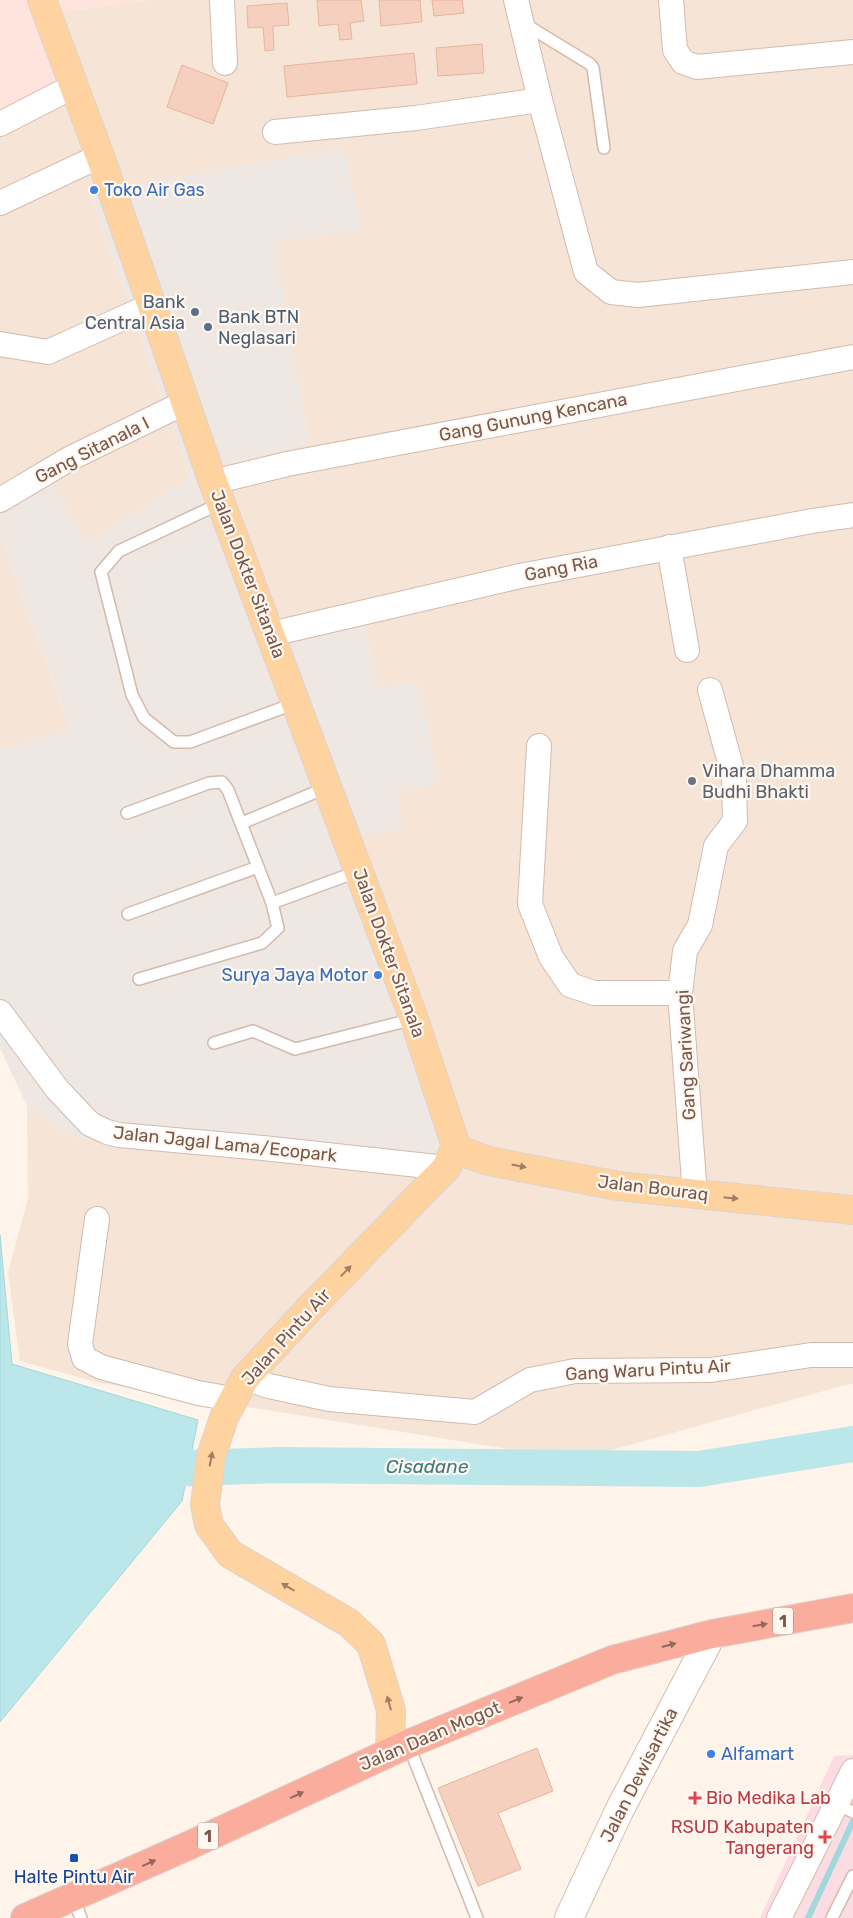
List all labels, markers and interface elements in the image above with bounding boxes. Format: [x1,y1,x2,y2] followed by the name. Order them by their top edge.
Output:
[104,179,205,201] place label: Toko Air Gas
[88,184,100,196] marker: Toko Air Gas
[85,291,186,334] place label: Bank Central Asia
[189,306,201,318] marker: Bank Central Asia
[218,306,299,349] place label: Bank BTN Neglasari
[202,321,214,333] marker: Bank BTN Neglasari
[437,388,629,446] street label: Gang Gunung Kencana
[31,412,153,488] street label: Gang Sitanala I
[206,487,290,661] street label: Jalan Dokter Sitanala
[522,550,600,586] street label: Gang Ria
[702,760,835,803] place label: Vihara Dhamma Budhi Bhakti
[686,775,698,787] marker: Vihara Dhamma Budhi Bhakti
[348,865,430,1041] street label: Jalan Dokter Sitanala
[221,964,368,986] place label: Surya Jaya Motor
[372,969,384,981] marker: Surya Jaya Motor
[672,989,700,1121] street label: Gang Sariwangi
[112,1121,339,1167] street label: Jalan Jagal Lama/Ecopark
[511,1163,527,1171] one-way arrow
[596,1170,710,1206] street label: Jalan Bouraq
[724,1195,740,1203] one-way arrow
[340,1265,352,1277] one-way arrow
[237,1284,335,1390] street label: Jalan Pintu Air
[565,1355,732,1385] street label: Gang Waru Pintu Air
[208,1450,216,1466] one-way arrow
[386,1455,469,1478] water label: Cisadane
[282,1583,295,1592] one-way arrow
[773,1608,793,1634] road number: 1
[753,1620,769,1628] one-way arrow
[661,1641,676,1649] one-way arrow
[509,1695,523,1703] one-way arrow
[356,1696,504,1776] street label: Jalan Daan Mogot
[384,1696,392,1711] one-way arrow
[596,1704,682,1846] street label: Jalan Dewisartika
[721,1743,794,1765] place label: Alfamart
[705,1748,717,1760] marker: Alfamart
[706,1787,831,1809] place label: Bio Medika Lab
[290,1791,304,1799] one-way arrow
[688,1791,702,1805] marker: Bio Medika Lab
[671,1816,814,1859] place label: RSUD Kabupaten Tangerang
[198,1822,218,1850] road number: 1
[818,1830,832,1844] marker: RSUD Kabupaten Tangerang
[68,1852,80,1864] marker: Halte Pintu Air
[142,1858,156,1866] one-way arrow
[14,1866,134,1888] place label: Halte Pintu Air

